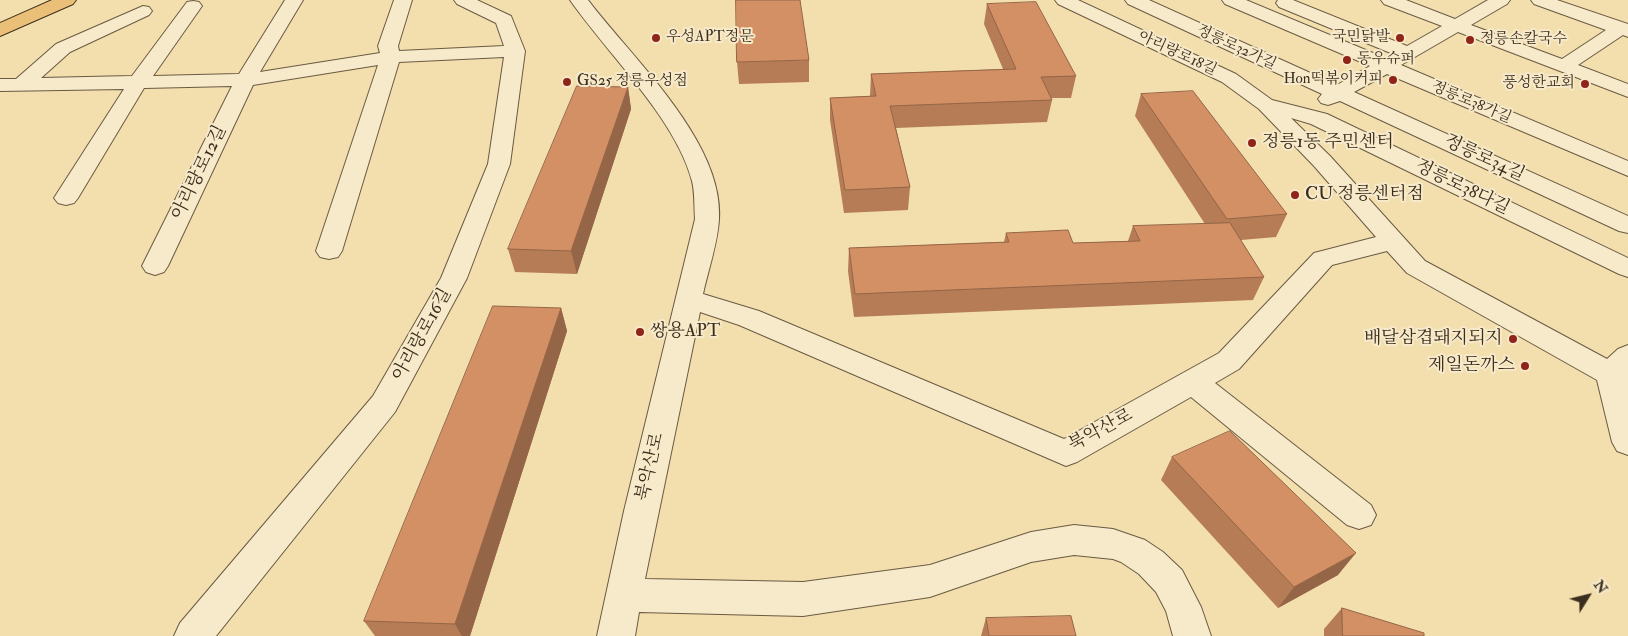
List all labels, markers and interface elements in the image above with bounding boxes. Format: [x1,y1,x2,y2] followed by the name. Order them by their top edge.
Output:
[1193,22,1279,74] street label: 정릉로32가길
[1135,28,1219,80] street label: 아리랑로18길
[666,29,754,47] place label: 우성APT정문
[1332,29,1390,47] place label: 국민닭발
[1480,31,1567,49] place label: 정릉손칼국수
[650,32,662,44] marker: 우성APT정문
[1394,32,1406,44] marker: 국민닭발
[1464,34,1476,46] marker: 정릉손칼국수
[1357,51,1415,69] place label: 동우슈퍼
[1341,54,1353,66] marker: 동우슈퍼
[1284,71,1383,89] place label: Hon떡볶이커피
[577,73,688,91] place label: GS25 정릉우성점
[1387,74,1399,86] marker: Hon떡볶이커피
[1503,75,1575,93] place label: 풍성한교회
[561,76,573,88] marker: GS25 정릉우성점
[1428,78,1514,128] street label: 정릉로38가길
[1579,78,1591,90] marker: 풍성한교회
[168,122,232,224] street label: 아리랑로12길
[1440,131,1528,187] street label: 정릉로34길
[1262,132,1394,154] place label: 정릉1동 주민센터
[1246,137,1258,149] marker: 정릉1동 주민센터
[1411,156,1513,220] street label: 정릉로38다길
[1305,184,1424,206] place label: CU 정릉센터점
[1289,189,1301,201] marker: CU 정릉센터점
[389,285,457,385] street label: 아리랑로16길
[650,321,720,343] place label: 쌍용APT
[634,326,646,338] marker: 쌍용APT
[1364,328,1503,350] place label: 배달삼겹돼지되지
[1507,333,1519,345] marker: 배달삼겹돼지되지
[1428,355,1515,377] place label: 제일돈까스
[1519,360,1531,372] marker: 제일돈까스
[1065,405,1137,457] street label: 북악산로
[633,431,669,503] street label: 북악산로
[1563,571,1613,621] north arrow
[1590,577,1611,597] text: N

